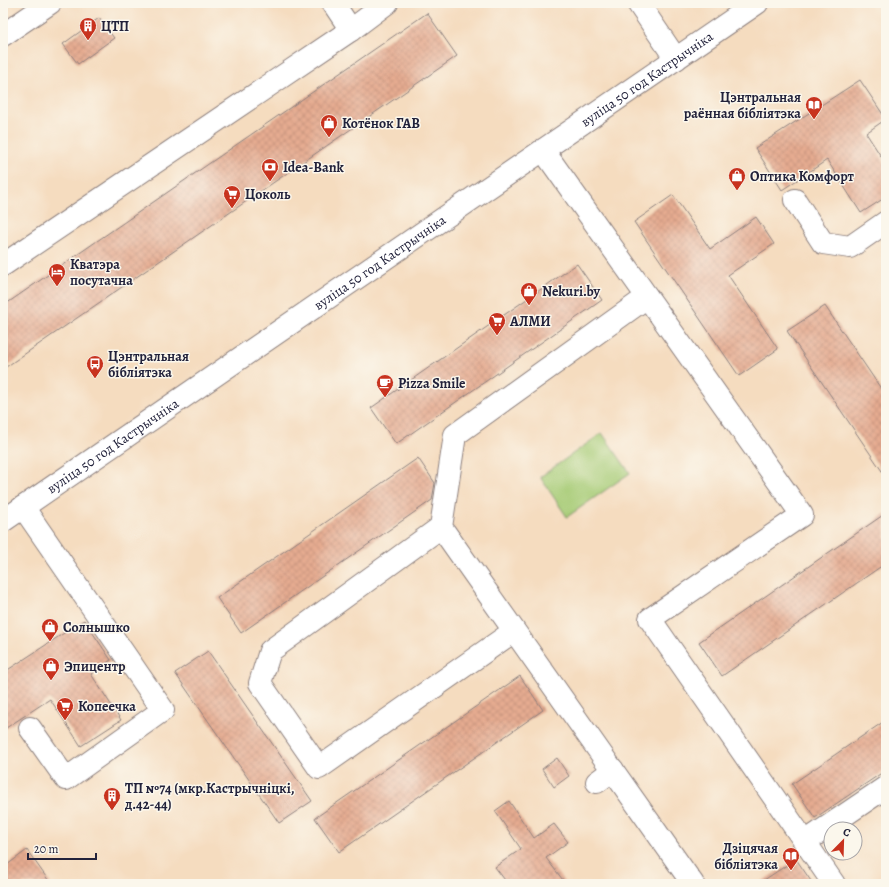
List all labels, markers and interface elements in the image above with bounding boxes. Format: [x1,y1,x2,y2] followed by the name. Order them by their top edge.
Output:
[78,16,98,41] building icon: ЦТП
[101,17,129,36] place label: ЦТП
[577,26,717,131] street label: вуліца 50 год Кастрычніка
[684,88,801,123] place label: Цэнтральная раённая бібліятэка
[804,95,824,120] library icon: Цэнтральная раённая бібліятэка
[319,113,339,138] shop icon: Котёнок ГАВ
[342,114,420,133] place label: Котёнок ГАВ
[260,157,280,182] bank icon: Idea-Bank
[283,158,345,177] place label: Idea-Bank
[727,166,747,191] shop icon: Оптика Комфорт
[750,167,855,186] place label: Оптика Комфорт
[222,184,242,209] supermarket icon: Цоколь
[245,185,291,204] place label: Цоколь
[310,210,450,314] street label: вуліца 50 год Кастрычніка
[70,255,133,290] place label: Кватэра посутачна
[47,262,67,287] hotel icon: Кватэра посутачна
[519,281,539,306] shop icon: Nekuri.by
[542,282,601,301] place label: Nekuri.by
[487,311,507,336] supermarket icon: АЛМИ
[509,312,551,331] place label: АЛМИ
[108,347,189,382] place label: Цэнтральная бібліятэка
[85,354,105,379] bus stop icon: Цэнтральная бібліятэка
[375,373,395,398] cafe icon: Pizza Smile
[398,374,466,393] place label: Pizza Smile
[43,393,183,498] street label: вуліца 50 год Кастрычніка
[40,617,60,642] shop icon: Солнышко
[63,618,130,637] place label: Солнышко
[41,656,61,681] shop icon: Эпицентр
[64,657,126,676] place label: Эпицентр
[55,696,75,721] supermarket icon: Копеечка
[78,697,136,716] place label: Копеечка
[124,779,295,814] place label: ТП №74 (мкр.Кастрычніцкі, д.42-44)
[102,786,122,811] building icon: ТП №74 (мкр.Кастрычніцкі, д.42-44)
[823,821,863,861] north arrow
[841,824,853,841] text: С
[28,835,96,861] scale bar
[714,839,778,874] place label: Дзіцячая бібліятэка
[34,841,58,857] text: 20 m
[781,846,801,871] library icon: Дзіцячая бібліятэка

